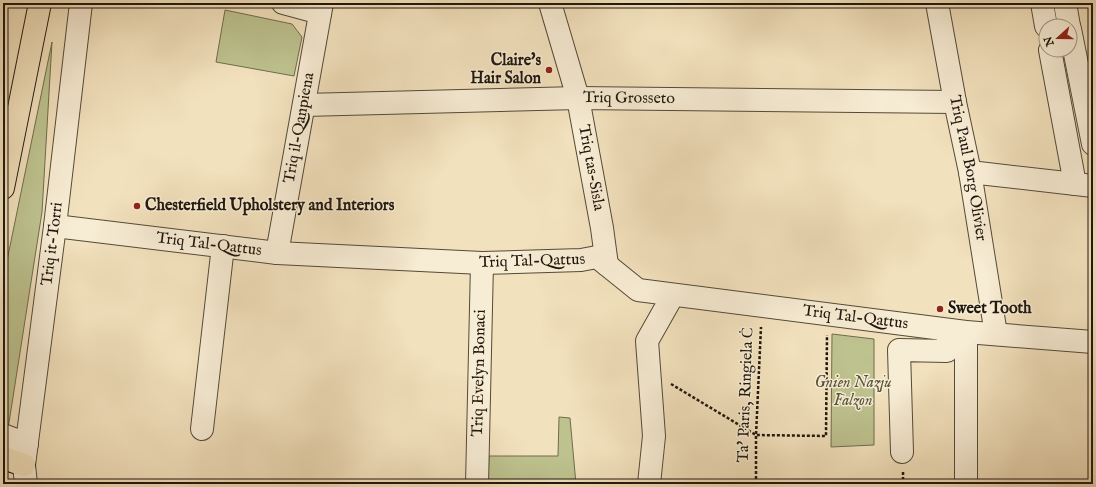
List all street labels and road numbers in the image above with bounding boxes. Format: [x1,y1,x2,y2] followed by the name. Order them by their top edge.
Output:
[280,71,319,185] street label: Triq il-Qanpiena
[583,88,675,109] street label: Triq Grosseto
[944,94,991,243] street label: Triq Paul Borg Olivier
[573,123,609,212] street label: Triq tas-Sisla
[37,201,68,287] street label: Triq it-Torri
[155,228,263,261] street label: Triq Tal-Qattus
[479,249,587,273] street label: Triq Tal-Qattus
[801,301,910,335] street label: Triq Tal-Qattus
[468,309,491,437] street label: Triq Evelyn Bonaci
[734,327,758,463] street label: Ta' Paris, Ringiela Ċ

